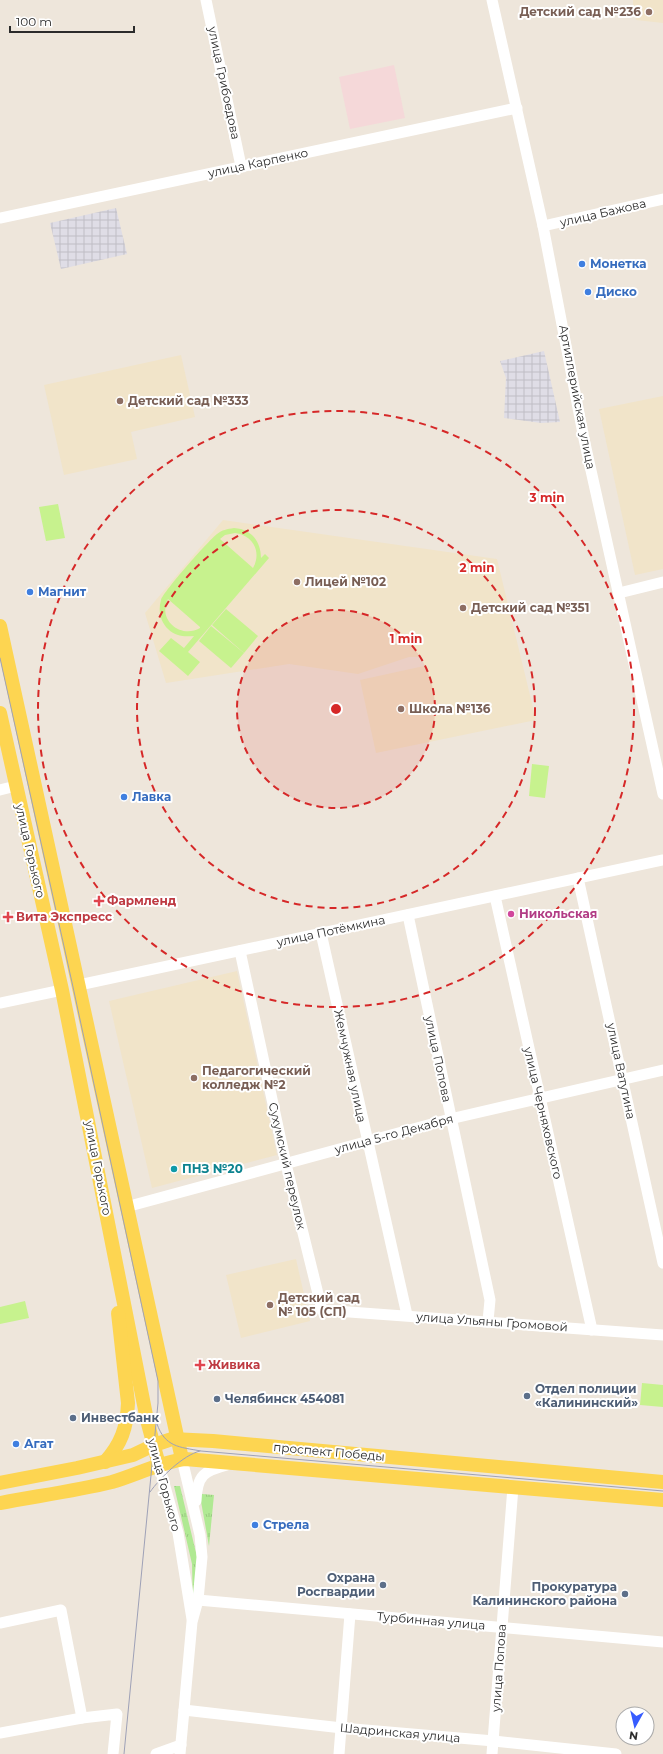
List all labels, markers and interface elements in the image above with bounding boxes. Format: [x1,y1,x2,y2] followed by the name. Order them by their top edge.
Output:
[519,4,641,19] place label: Детский сад №236
[644,7,654,17] marker: Детский сад №236
[10,8,134,34] scale bar
[16,14,52,29] text: 100 m
[205,24,244,141] street label: улица Грибоедова
[205,144,310,181] street label: улица Карпенко
[557,195,647,230] street label: улица Бажова
[590,256,646,271] place label: Монетка
[577,259,587,269] marker: Монетка
[596,284,637,299] place label: Диско
[583,287,593,297] marker: Диско
[556,323,599,470] street label: Артиллерийская улица
[128,393,249,408] place label: Детский сад №333
[115,396,125,406] marker: Детский сад №333
[529,490,565,505] text: 3 min
[460,560,494,575] text: 2 min
[305,574,386,589] place label: Лицей №102
[292,577,302,587] marker: Лицей №102
[38,584,87,599] place label: Магнит
[25,587,35,597] marker: Магнит
[471,600,589,615] place label: Детский сад №351
[458,603,468,613] marker: Детский сад №351
[390,631,422,646] text: 1 min
[409,701,491,716] place label: Школа №136
[329,702,343,716] centre of rings
[396,704,406,714] marker: Школа №136
[132,789,171,804] place label: Лавка
[119,792,129,802] marker: Лавка
[12,801,49,900] street label: улица Горького
[107,893,177,908] place label: Фармленд
[94,896,104,906] marker: Фармленд
[519,906,597,921] place label: Никольская
[16,909,112,924] place label: Вита Экспресс
[506,909,516,919] marker: Никольская
[3,912,13,922] marker: Вита Экспресс
[274,912,387,950] street label: улица Потёмкина
[331,1008,370,1124] street label: Жемчужная улица
[422,1013,455,1104] street label: улица Попова
[604,1020,639,1120] street label: улица Ватутина
[521,1044,566,1181] street label: улица Черняховского
[202,1063,311,1092] place label: Педагогический колледж №2
[189,1073,199,1083] marker: Педагогический колледж №2
[266,1101,309,1231] street label: Сухумский переулок
[332,1110,455,1157] street label: улица 5-го Декабря
[82,1118,115,1217] street label: улица Горького
[182,1161,243,1176] place label: ПНЗ №20
[169,1164,179,1174] marker: ПНЗ №20
[278,1290,360,1319] place label: Детский сад № 105 (СП)
[265,1300,275,1310] marker: Детский сад № 105 (СП)
[415,1309,568,1334] street label: улица Ульяны Громовой
[208,1357,260,1372] place label: Живика
[195,1360,205,1370] marker: Живика
[535,1381,638,1410] place label: Отдел полиции «Калининский»
[225,1391,345,1406] place label: Челябинск 454081
[522,1391,532,1401] marker: Отдел полиции «Калининский»
[212,1394,222,1404] marker: Челябинск 454081
[81,1410,159,1425] place label: Инвестбанк
[68,1413,78,1423] marker: Инвестбанк
[24,1436,54,1451] place label: Агат
[145,1436,184,1534] street label: улица Горького
[11,1439,21,1449] marker: Агат
[273,1439,385,1464] street label: проспект Победы
[263,1517,309,1532] place label: Стрела
[250,1520,260,1530] marker: Стрела
[297,1570,375,1599] place label: Охрана Росгвардии
[472,1579,617,1608] place label: Прокуратура Калининского района
[378,1580,388,1590] marker: Охрана Росгвардии
[620,1589,630,1599] marker: Прокуратура Калининского района
[376,1608,486,1633] street label: Турбинная улица
[488,1623,509,1713] street label: улица Попова
[615,1706,655,1746] north arrow
[339,1720,461,1745] street label: Шадринская улица
[628,1728,639,1743] text: N

